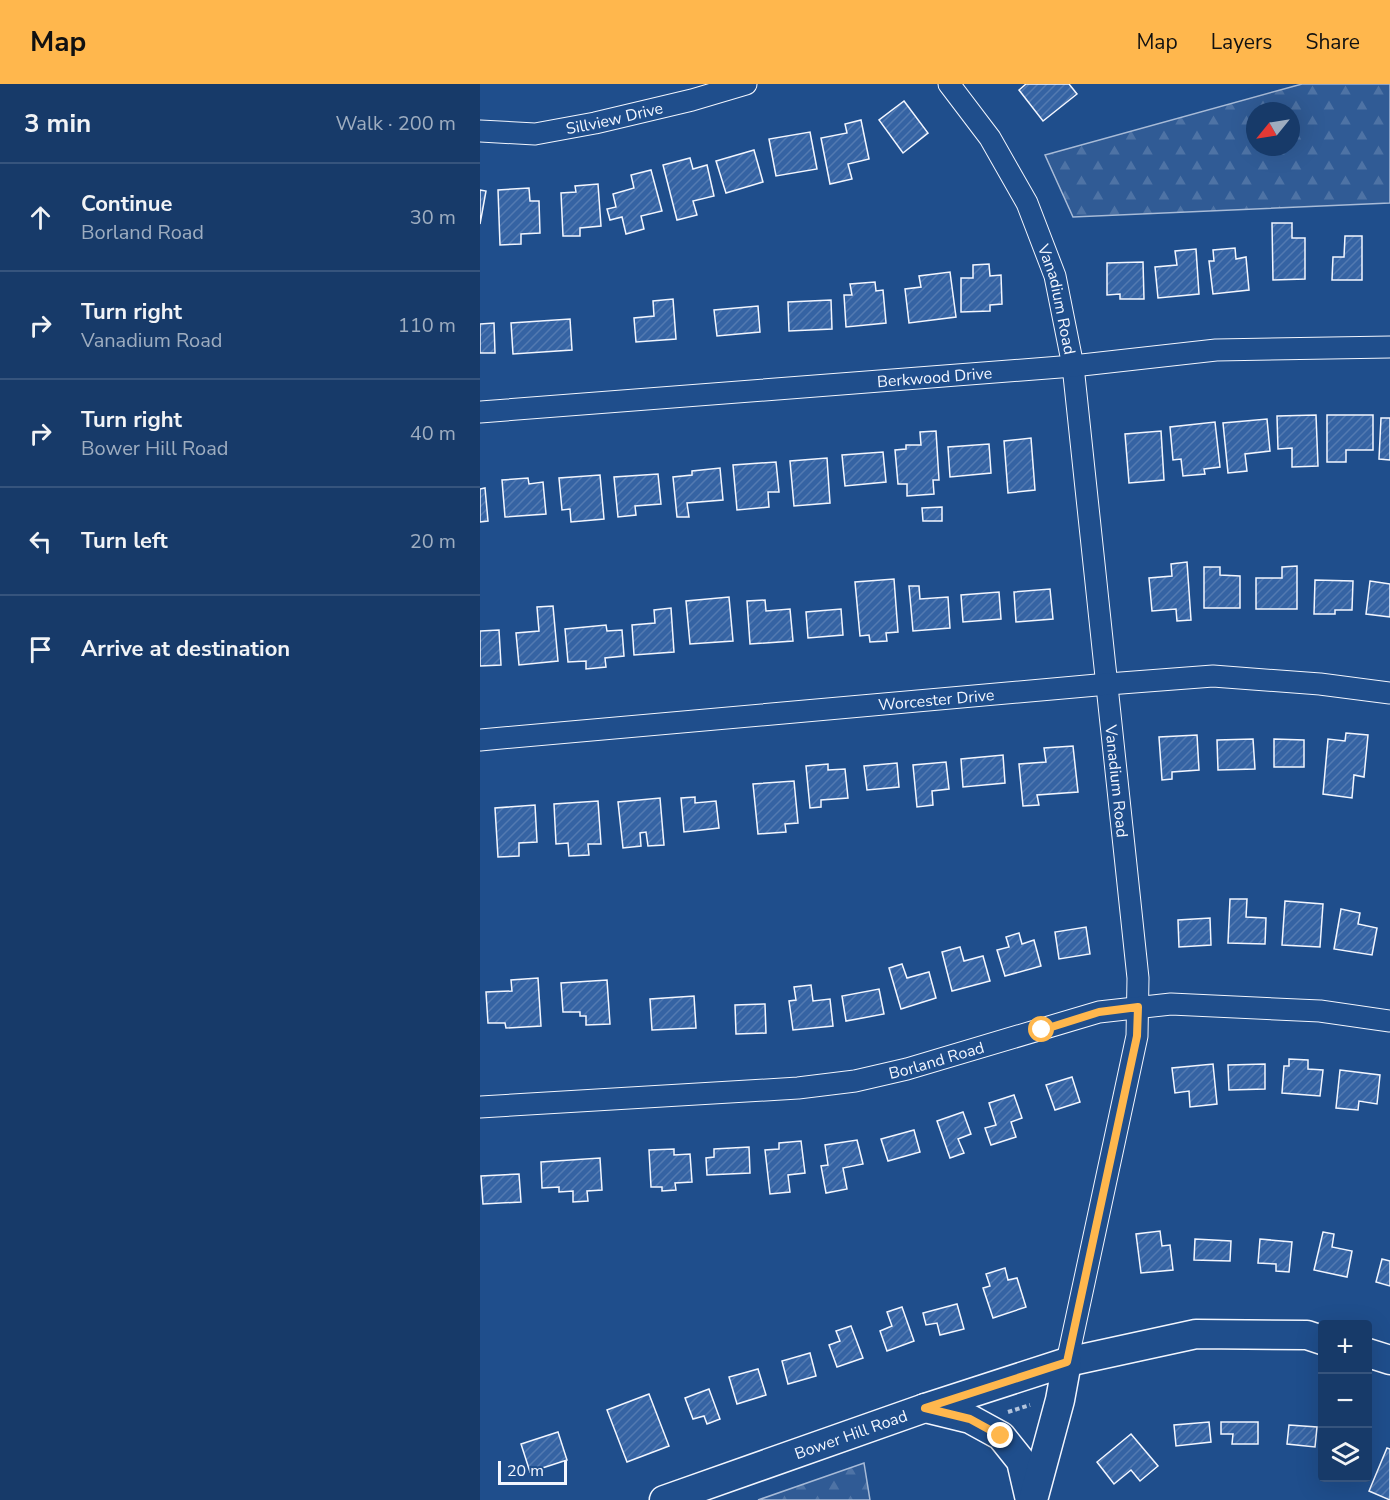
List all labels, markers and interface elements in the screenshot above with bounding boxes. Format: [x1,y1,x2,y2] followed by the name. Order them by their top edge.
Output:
[30,23,86,61] text: Map
[1136,28,1178,56] text: Map
[1211,28,1272,56] text: Layers
[1305,28,1360,56] text: Share
[564,97,665,140] street label: Sillview Drive
[1246,102,1300,156] north arrow
[24,106,91,141] text: 3 min
[336,110,456,137] text: Walk · 200 m
[81,189,172,219] text: Continue
[24,201,57,234] icon: ahead
[410,204,456,231] text: 30 m
[81,219,204,246] text: Borland Road
[1031,240,1080,357] street label: Vanadium Road
[81,297,182,327] text: Turn right
[24,309,57,342] icon: right
[398,312,456,339] text: 110 m
[81,327,223,354] text: Vanadium Road
[876,362,993,393] street label: Berkwood Drive
[81,405,182,435] text: Turn right
[24,417,57,450] icon: right
[410,420,456,447] text: 40 m
[81,435,228,462] text: Bower Hill Road
[24,525,57,558] icon: left
[81,526,168,556] text: Turn left
[410,528,456,555] text: 20 m
[24,633,57,666] icon: arrive
[81,634,290,664] text: Arrive at destination
[877,684,995,716] street label: Worcester Drive
[1099,723,1133,839] street label: Vanadium Road
[1028,1016,1054,1042] route start
[887,1037,987,1085] street label: Borland Road
[1318,1320,1372,1482] map controls
[1318,1320,1372,1374] button: +
[1318,1374,1372,1428] button: −
[792,1405,910,1465] street label: Bower Hill Road
[987,1422,1013,1448] route end
[1318,1428,1372,1482] button: layers
[498,1458,567,1486] scale bar
[507,1460,544,1482] text: 20 m

